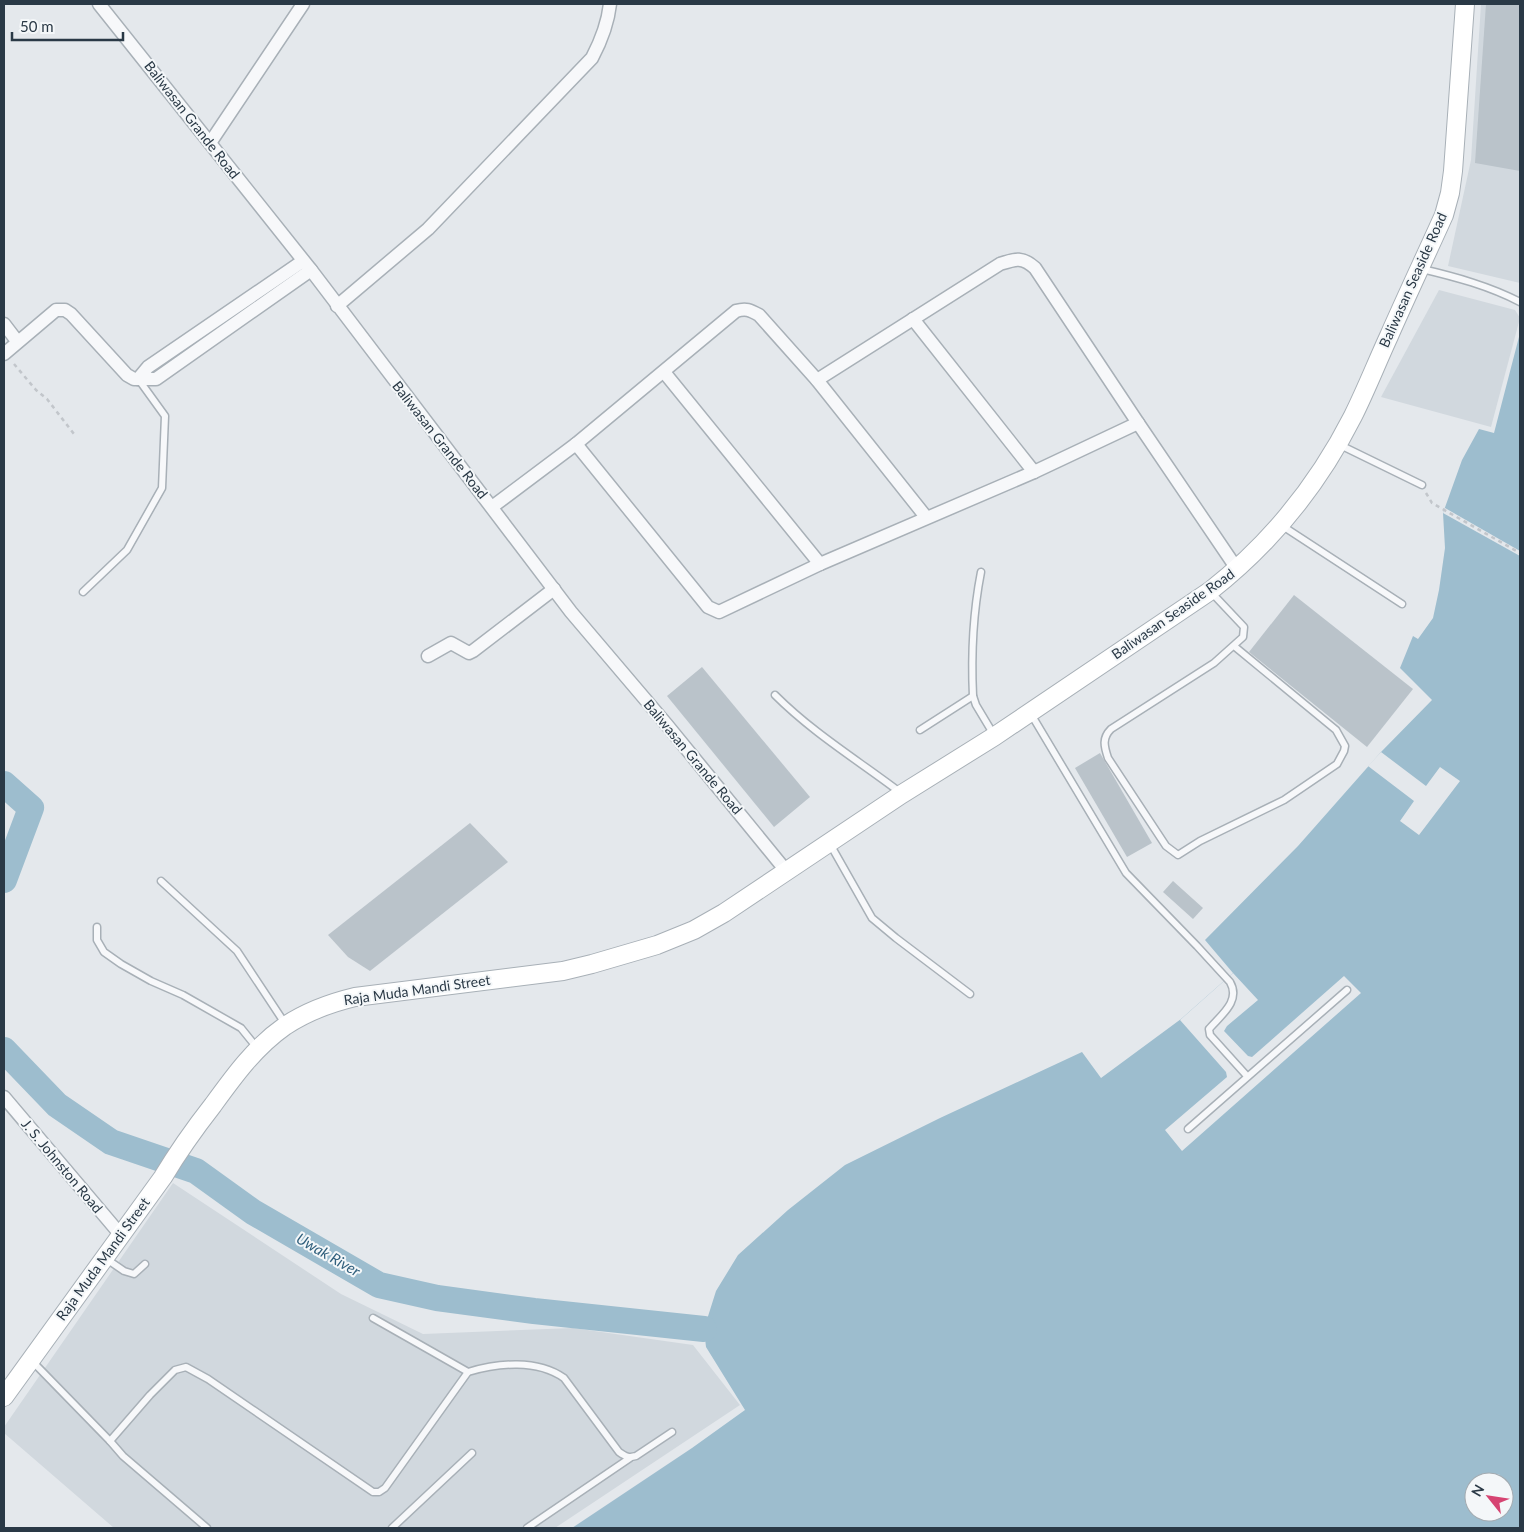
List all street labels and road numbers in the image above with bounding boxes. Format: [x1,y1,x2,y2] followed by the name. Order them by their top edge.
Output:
[141,57,244,182] street label: Baliwasan Grande Road
[1375,210,1450,350] street label: Baliwasan Seaside Road
[389,377,492,502] street label: Baliwasan Grande Road
[1108,565,1237,662] street label: Baliwasan Seaside Road
[640,696,746,818] street label: Baliwasan Grande Road
[343,971,491,1008] street label: Raja Muda Mandi Street
[18,1115,107,1216] street label: J. S. Johnston Road
[52,1194,153,1323] street label: Raja Muda Mandi Street

